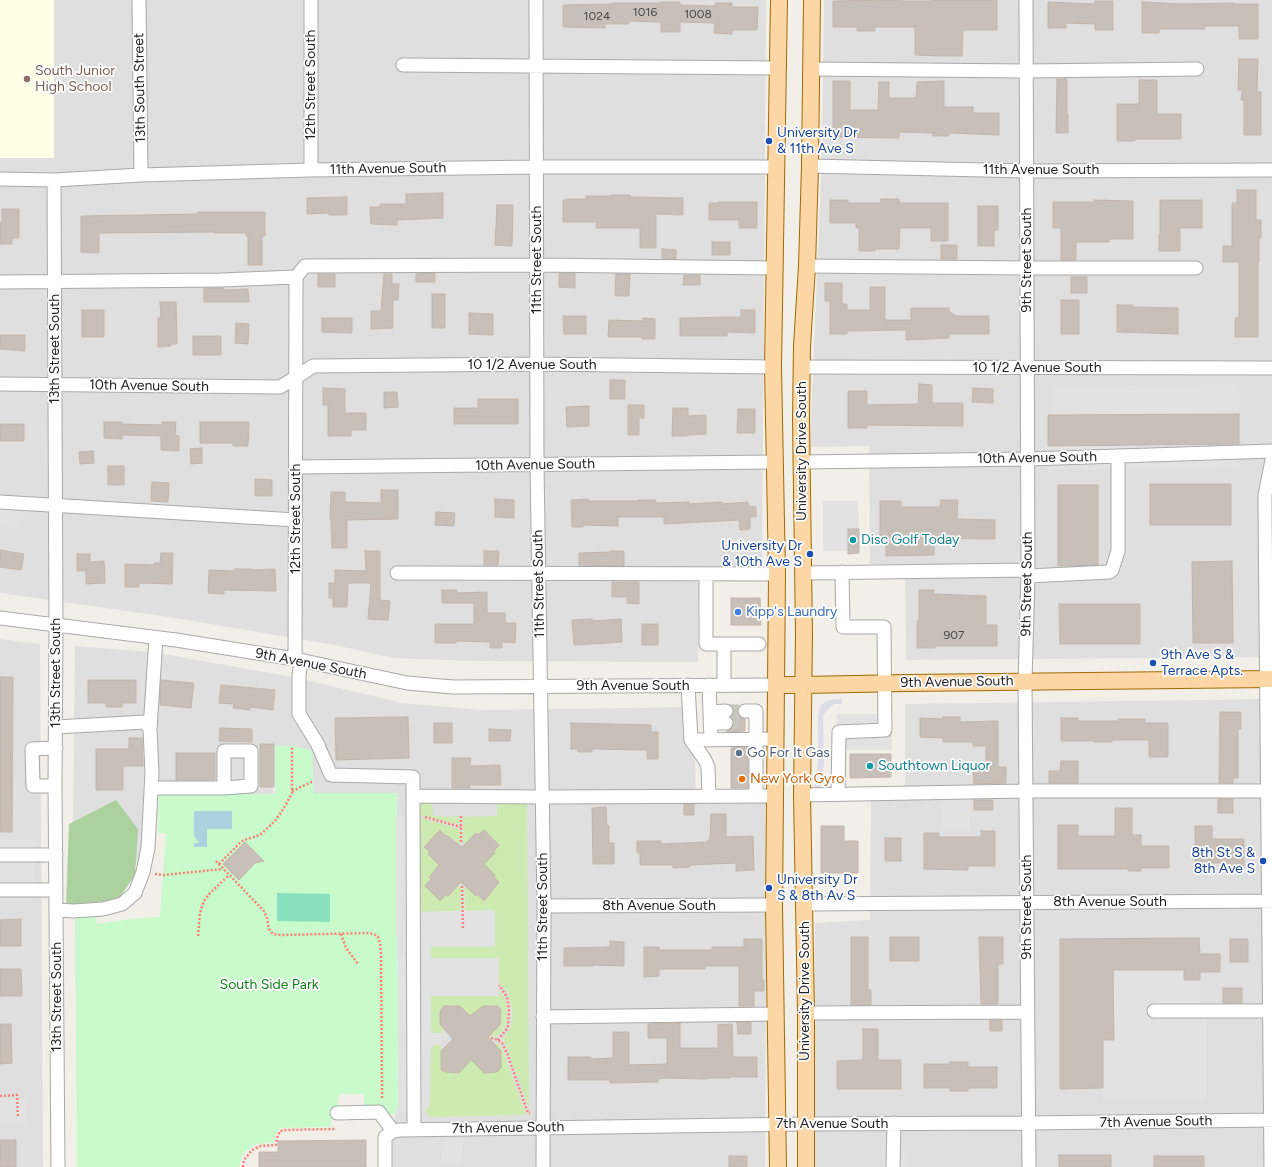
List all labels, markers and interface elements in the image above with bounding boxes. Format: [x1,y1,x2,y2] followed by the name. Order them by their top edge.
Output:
[633,5,657,19] house number: 1016
[684,7,712,21] house number: 1008
[584,9,610,23] house number: 1024
[303,30,319,140] street label: 12th Street South
[131,33,149,143] street label: 13th South Street
[35,63,115,96] place label: South Junior High School
[22,74,32,84] marker: South Junior High School
[777,125,858,158] place label: University Dr & 11th Ave S
[764,136,774,146] marker: University Dr & 11th Ave S
[330,160,446,178] street label: 11th Avenue South
[983,162,1099,178] street label: 11th Avenue South
[529,206,545,314] street label: 11th Street South
[1019,208,1035,312] street label: 9th Street South
[47,294,63,404] street label: 13th Street South
[467,357,597,373] street label: 10 1/2 Avenue South
[972,360,1102,376] street label: 10 1/2 Avenue South
[89,377,209,395] street label: 10th Avenue South
[794,381,810,521] street label: University Drive South
[977,449,1097,467] street label: 10th Avenue South
[475,456,595,474] street label: 10th Avenue South
[288,464,304,574] street label: 12th Street South
[530,530,548,638] street label: 11th Street South
[1018,531,1036,637] street label: 9th Street South
[861,532,959,548] place label: Disc Golf Today
[848,535,858,545] marker: Disc Golf Today
[721,538,802,570] place label: University Dr & 10th Ave S
[805,549,815,559] marker: University Dr & 10th Ave S
[746,604,837,620] place label: Kipp's Laundry
[733,607,743,617] marker: Kipp's Laundry
[48,618,64,728] street label: 13th Street South
[944,628,964,642] house number: 907
[254,645,368,683] street label: 9th Avenue South
[1161,647,1243,680] place label: 9th Ave S & Terrace Apts.
[1148,658,1158,668] marker: 9th Ave S & Terrace Apts.
[900,673,1014,691] street label: 9th Avenue South
[577,678,689,694] street label: 9th Avenue South
[747,745,830,761] place label: Go For It Gas
[734,748,744,758] marker: Go For It Gas
[878,758,990,774] place label: Southtown Liquor
[865,761,875,771] marker: Southtown Liquor
[750,771,844,787] place label: New York Gyro
[737,774,747,784] marker: New York Gyro
[1191,845,1255,878] place label: 8th St S & 8th Ave S
[535,853,551,961] street label: 11th Street South
[1019,855,1035,959] street label: 9th Street South
[1258,856,1268,866] marker: 8th St S & 8th Ave S
[777,872,858,904] place label: University Dr S & 8th Av S
[764,883,774,893] marker: University Dr S & 8th Av S
[1053,894,1167,910] street label: 8th Avenue South
[602,898,716,914] street label: 8th Avenue South
[797,921,813,1061] street label: University Drive South
[49,942,65,1052] street label: 13th Street South
[220,977,318,993] park label: South Side Park
[1100,1113,1212,1131] street label: 7th Avenue South
[776,1116,888,1132] street label: 7th Avenue South
[452,1119,564,1137] street label: 7th Avenue South

